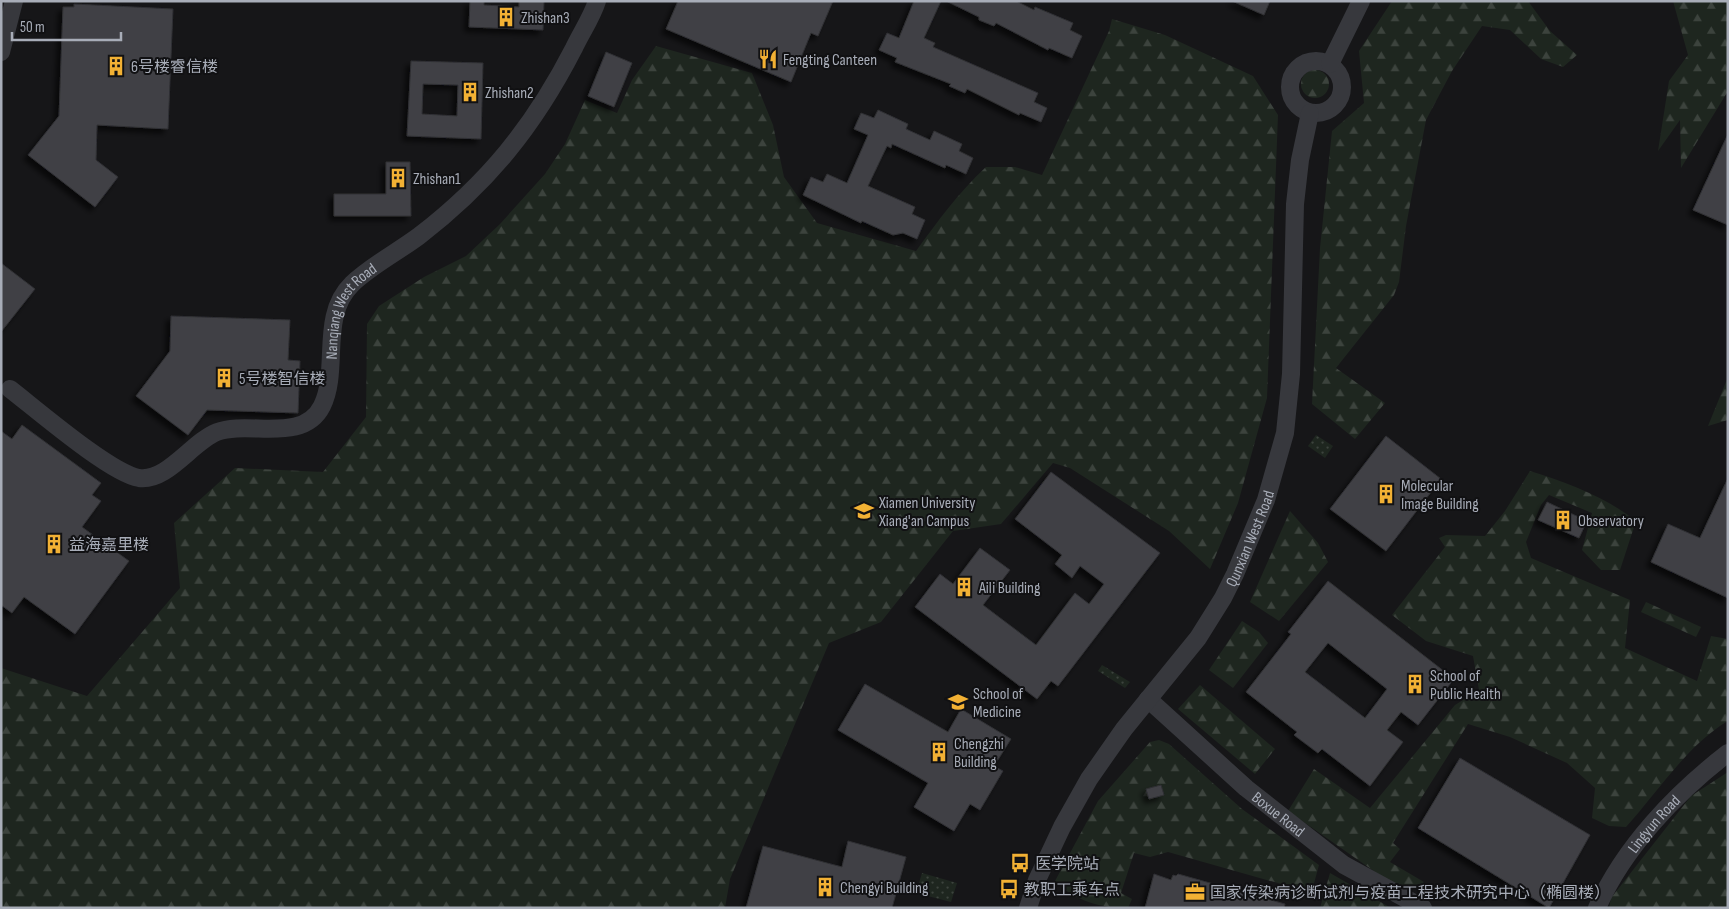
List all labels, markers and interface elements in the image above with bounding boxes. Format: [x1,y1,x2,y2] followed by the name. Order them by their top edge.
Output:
[495,6,517,28] building icon: Zhishan3
[521,9,570,28] place label: Zhishan3
[12,10,121,42] scale bar
[20,18,45,37] text: 50 m
[757,48,779,70] restaurant icon: Fengting Canteen
[783,51,877,70] place label: Fengting Canteen
[105,55,127,77] building icon: 6号楼睿信楼
[131,58,218,77] place label: 6号楼睿信楼
[459,81,481,103] building icon: Zhishan2
[485,84,534,103] place label: Zhishan2
[387,167,409,189] building icon: Zhishan1
[413,170,461,189] place label: Zhishan1
[323,260,381,360] street label: Nanqiang West Road
[213,367,235,389] building icon: 5号楼智信楼
[239,370,325,389] place label: 5号楼智信楼
[1401,477,1479,514] place label: Molecular Image Building
[1375,483,1397,505] building icon: Molecular Image Building
[1222,489,1279,590] street label: Qunxian West Road
[878,494,975,531] place label: Xiamen University Xiang'an Campus
[853,500,875,522] school or university icon: Xiamen University Xiang'an Campus
[1552,509,1574,531] building icon: Observatory
[1578,512,1644,531] place label: Observatory
[43,533,65,555] building icon: 益海嘉里楼
[69,536,149,555] place label: 益海嘉里楼
[953,576,975,598] building icon: Aili Building
[978,579,1040,598] place label: Aili Building
[1430,667,1501,704] place label: School of Public Health
[1404,673,1426,695] building icon: School of Public Health
[973,685,1023,722] place label: School of Medicine
[947,691,969,713] school or university icon: School of Medicine
[954,735,1004,772] place label: Chengzhi Building
[928,741,950,763] building icon: Chengzhi Building
[1248,788,1308,842] street label: Boxue Road
[1624,792,1685,857] street label: Lingyun Road
[1009,852,1031,874] bus stop icon: 医学院站
[1035,855,1099,874] place label: 医学院站
[814,876,836,898] building icon: Chengyi Building
[998,878,1020,900] bus stop icon: 教职工乘车点
[840,879,928,898] place label: Chengyi Building
[1024,881,1120,900] place label: 教职工乘车点
[1184,881,1206,903] office icon: 国家传染病诊断试剂与疫苗工程技术研究中心（椭圆楼）
[1210,884,1610,903] place label: 国家传染病诊断试剂与疫苗工程技术研究中心（椭圆楼）

